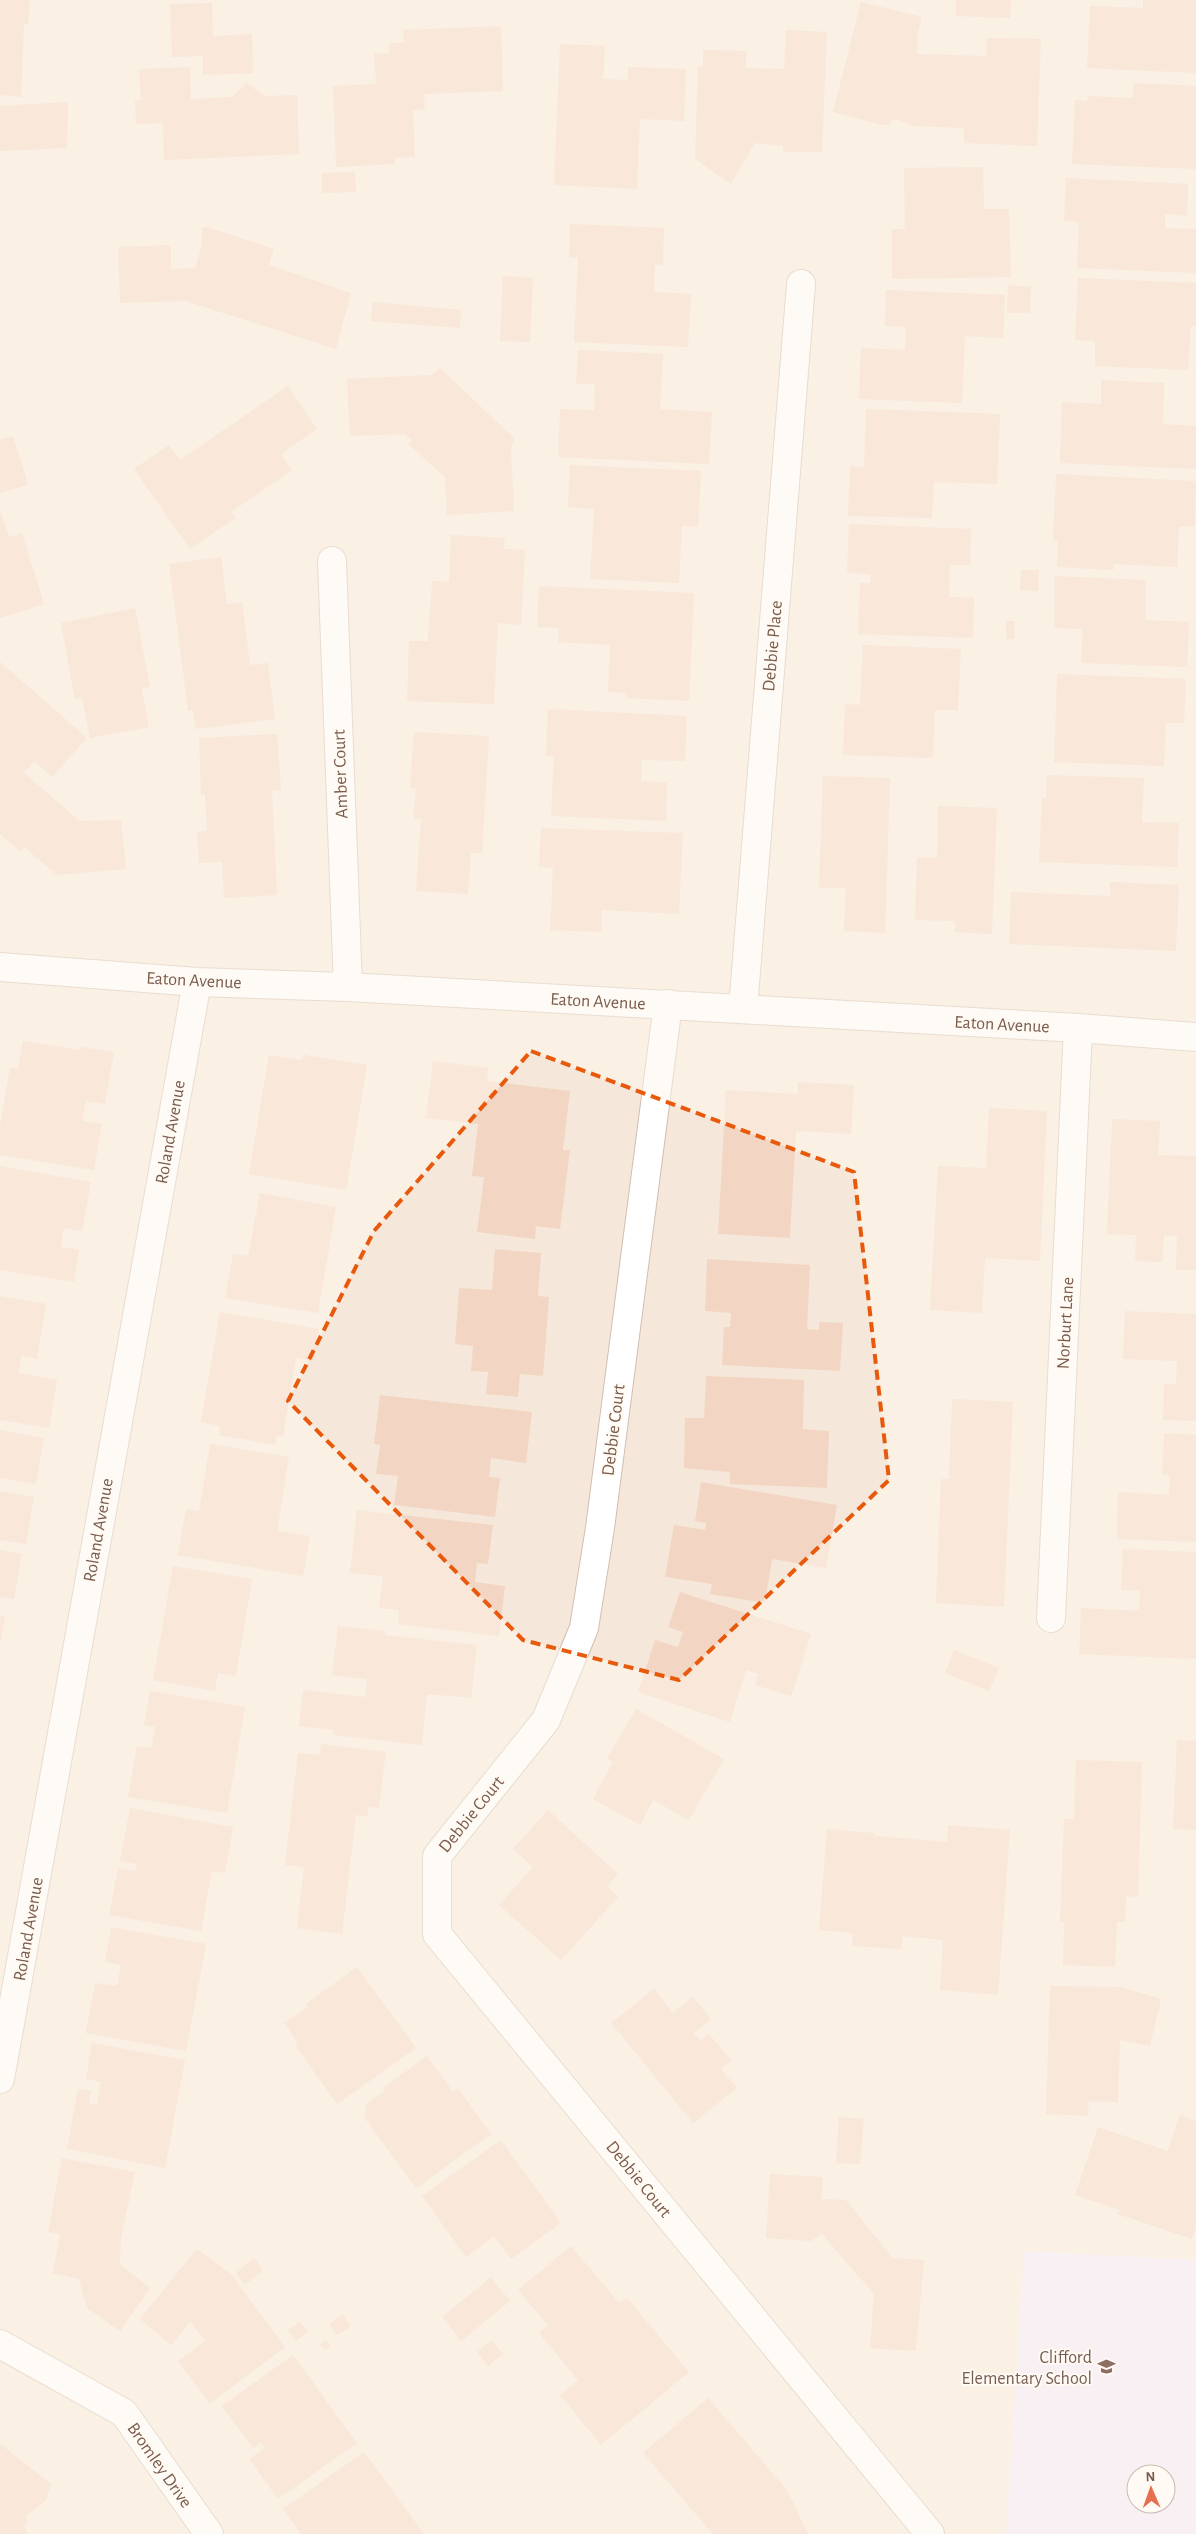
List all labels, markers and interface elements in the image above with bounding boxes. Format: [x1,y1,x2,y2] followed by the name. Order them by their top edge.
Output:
[760,600,786,692] street label: Debbie Place
[330,729,352,819] street label: Amber Court
[146,970,242,992] street label: Eaton Avenue
[550,991,646,1013] street label: Eaton Avenue
[954,1014,1050,1036] street label: Eaton Avenue
[153,1079,189,1185] street label: Roland Avenue
[1055,1276,1077,1370] street label: Norburt Lane
[599,1383,629,1477] street label: Debbie Court
[81,1477,117,1583] street label: Roland Avenue
[436,1773,508,1856] street label: Debbie Court
[11,1876,47,1982] street label: Roland Avenue
[602,2138,674,2221] street label: Debbie Court
[962,2349,1092,2388] place label: Clifford Elementary School
[1096,2357,1116,2377] school or university icon: Clifford Elementary School
[123,2420,195,2511] street label: Bromley Drive
[1126,2464,1176,2514] north arrow
[1145,2470,1156,2484] text: N

